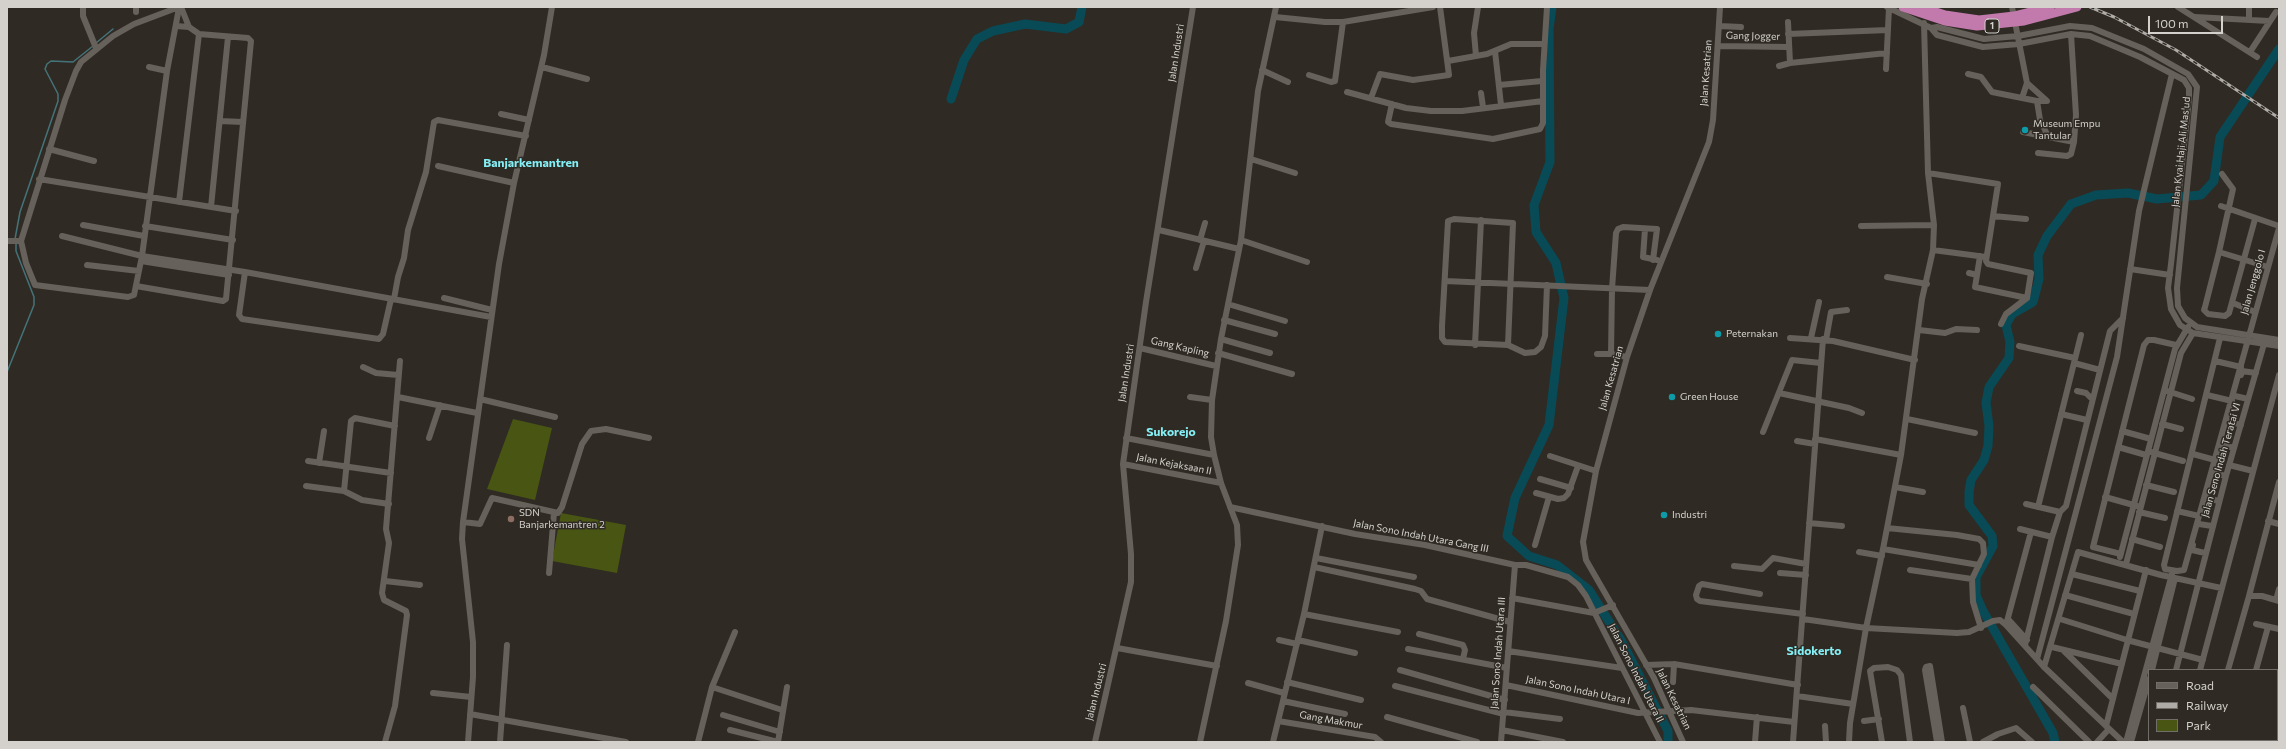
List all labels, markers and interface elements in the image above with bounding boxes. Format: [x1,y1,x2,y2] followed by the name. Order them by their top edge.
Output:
[2150,8,2225,34] scale bar
[2155,16,2189,30] text: 100 m
[1985,19,1999,33] road number: 1
[1165,23,1187,83] street label: Jalan Industri
[1726,30,1780,42] street label: Gang Jogger
[1698,39,1714,107] street label: Jalan Kesatrian
[2169,96,2193,208] street label: Jalan Kyai Haji Ali Mas'ud
[2033,118,2100,142] place label: Museum Empu Tantular
[2020,125,2030,135] marker: Museum Empu Tantular
[483,156,579,170] district label: Banjarkemantren
[2238,248,2268,316] street label: Jalan Jenggolo I
[1726,328,1778,340] place label: Peternakan
[1713,329,1723,339] marker: Peternakan
[1150,334,1210,360] street label: Gang Kapling
[1115,343,1137,403] street label: Jalan Industri
[1596,344,1626,412] street label: Jalan Kesatrian
[1680,391,1738,403] place label: Green House
[1667,392,1677,402] marker: Green House
[2199,401,2243,519] street label: Jalan Seno Indah Teratai VI
[1146,425,1196,439] district label: Sukorejo
[1135,451,1213,477] street label: Jalan Kejaksaan II
[519,507,605,530] place label: SDN Banjarkemantren 2
[1672,509,1707,521] place label: Industri
[1659,510,1669,520] marker: Industri
[506,514,516,524] marker: SDN Banjarkemantren 2
[1352,517,1490,555] street label: Jalan Sono Indah Utara Gang III
[1488,597,1508,709] street label: Jalan Sono Indah Utara III
[1606,622,1666,724] street label: Jalan Sono Indah Utara II
[1787,644,1841,658] district label: Sidokerto
[1083,662,1109,722] street label: Jalan Industri
[1654,666,1694,732] street label: Jalan Kesatrian
[2148,669,2278,741] legend
[1525,673,1631,707] street label: Jalan Sono Indah Utara I
[2186,678,2214,692] text: Road
[2186,698,2228,712] text: Railway
[1298,709,1364,731] street label: Gang Makmur
[2186,718,2211,732] text: Park

